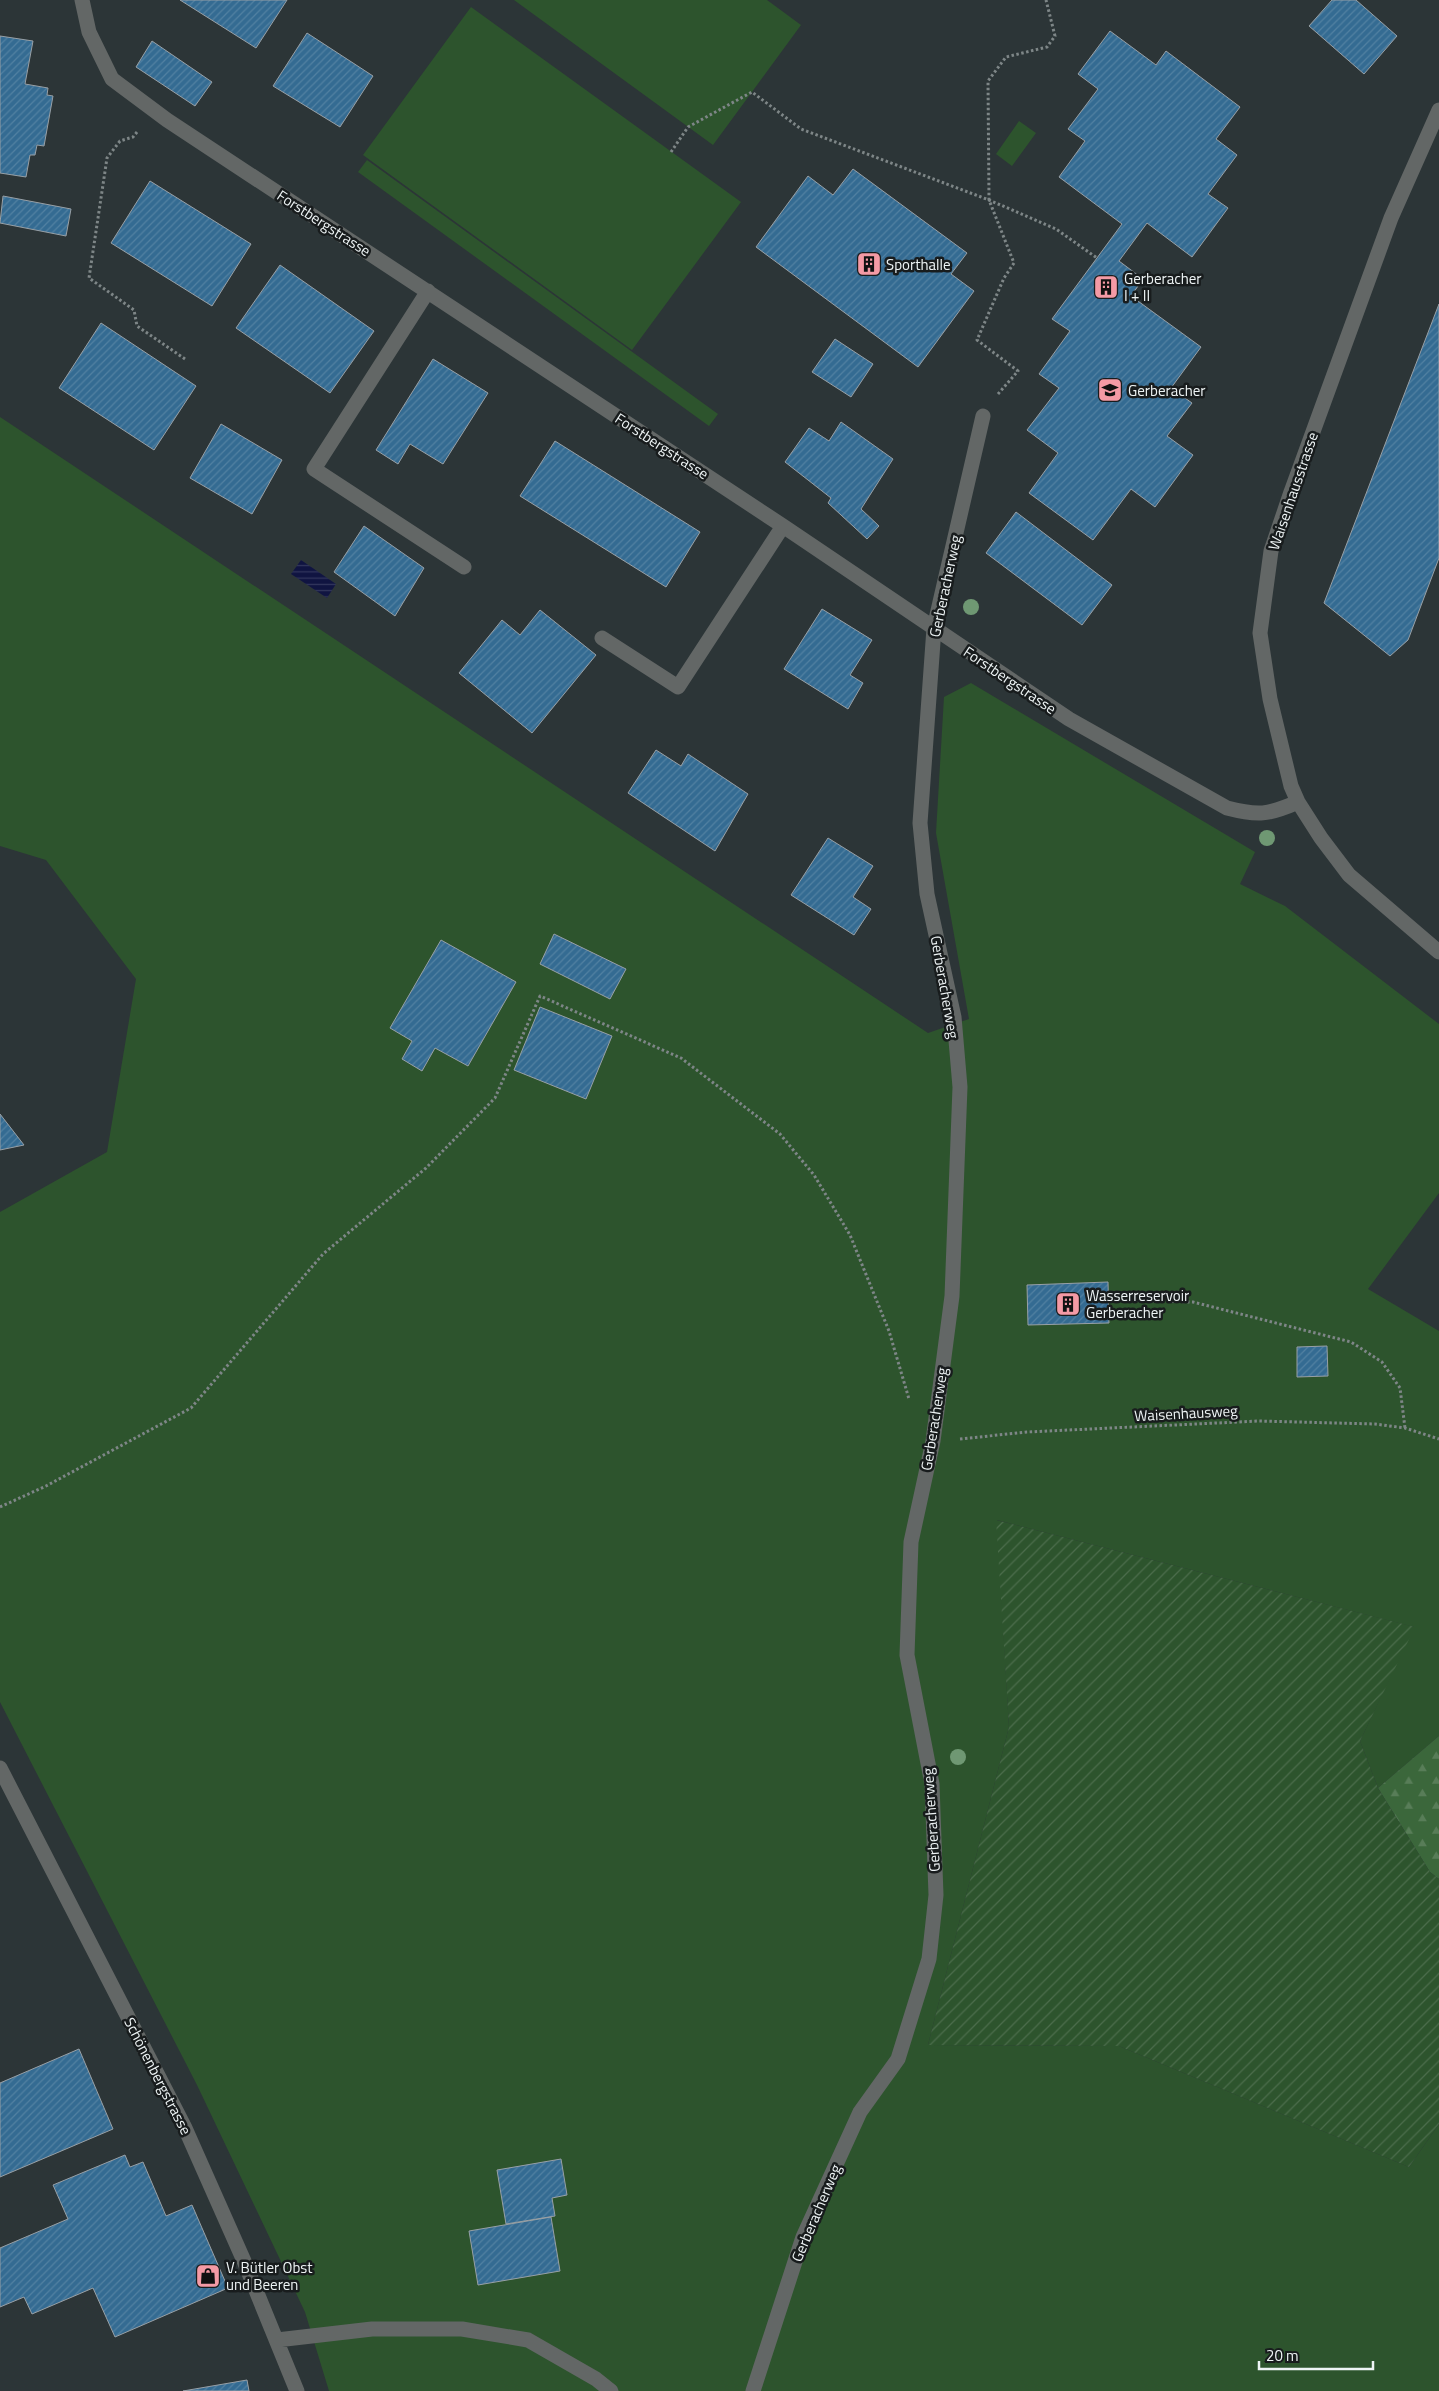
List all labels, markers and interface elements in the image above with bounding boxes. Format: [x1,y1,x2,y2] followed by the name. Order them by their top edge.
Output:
[273,184,375,262] street label: Forstbergstrasse
[856,251,882,277] building icon: Sporthalle
[886,253,951,276] place label: Sporthalle
[1124,267,1202,307] place label: Gerberacher I + II
[1093,274,1119,300] building icon: Gerberacher I + II
[1097,377,1123,403] school or university icon: Gerberacher
[1128,379,1206,402] place label: Gerberacher
[611,407,713,485] street label: Forstbergstrasse
[1262,429,1324,553] street label: Waisenhausstrasse
[923,532,967,639] street label: Gerberacherweg
[959,640,1061,720] street label: Forstbergstrasse
[925,934,965,1041] street label: Gerberacherweg
[1086,1284,1189,1324] place label: Wasserreservoir Gerberacher
[1055,1291,1081,1317] building icon: Wasserreservoir Gerberacher
[914,1365,954,1472] street label: Gerberacherweg
[1134,1399,1239,1427] street label: Waisenhausweg
[916,1767,946,1873] street label: Gerberacherweg
[118,2013,198,2139] street label: Schönenbergstrasse
[785,2160,847,2265] street label: Gerberacherweg
[226,2256,313,2296] place label: V. Bütler Obst und Beeren
[195,2263,221,2289] shop icon: V. Bütler Obst und Beeren
[1259,2338,1373,2370] scale bar
[1266,2344,1299,2367] text: 20 m

